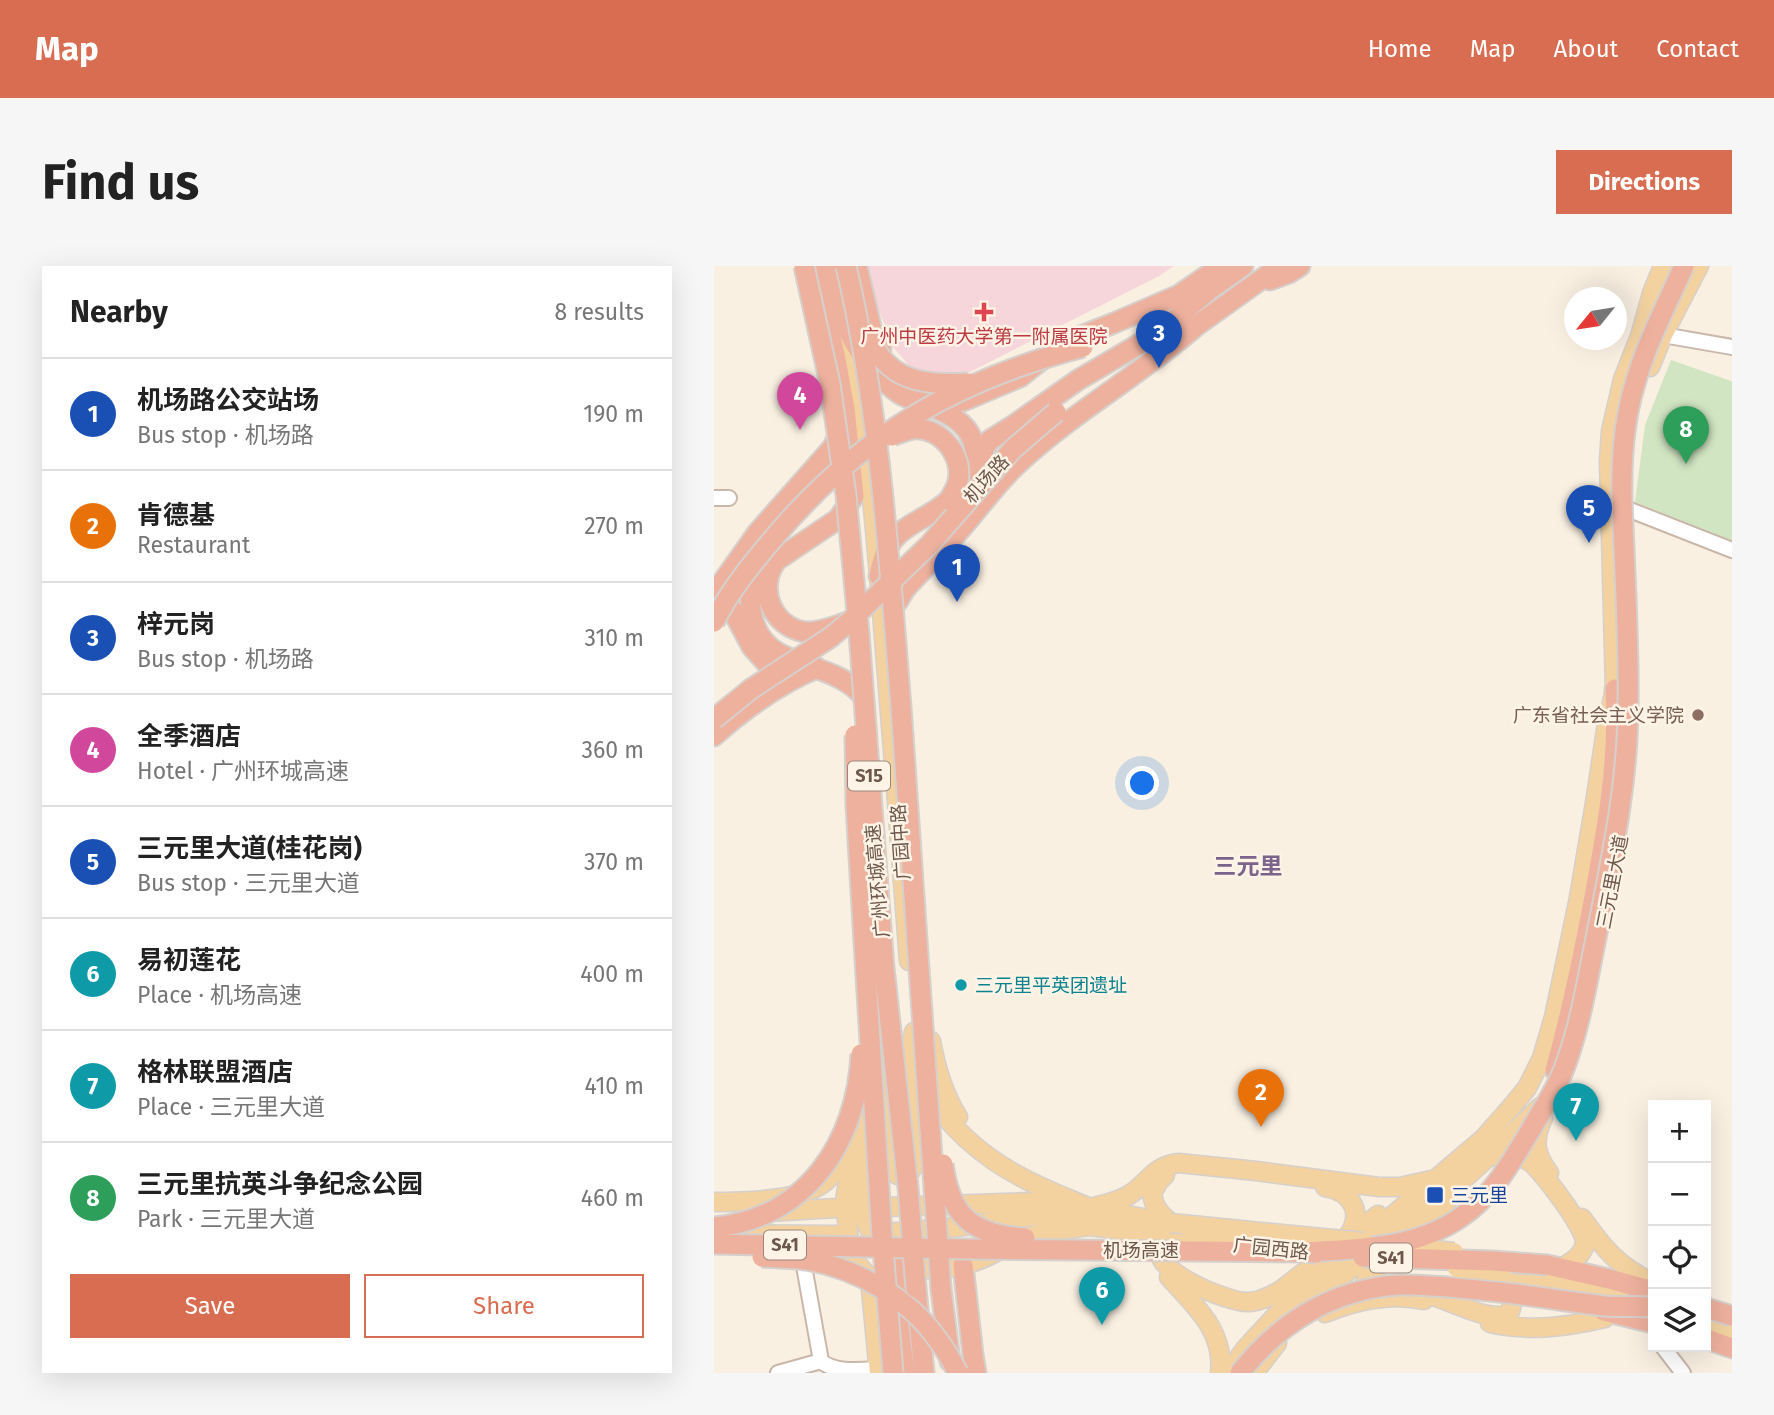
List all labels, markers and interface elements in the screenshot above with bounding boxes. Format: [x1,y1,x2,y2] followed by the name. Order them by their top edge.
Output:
[35,29,99,69] text: Map
[1368,35,1432,63] text: Home
[1470,35,1516,63] text: Map
[1554,35,1618,63] text: About
[1656,35,1739,63] text: Contact
[1556,150,1732,214] button: Directions
[42,153,199,212] text: Find us
[1564,287,1627,350] north arrow
[70,294,168,330] text: Nearby
[555,298,644,326] text: 8 results
[974,302,994,322] marker: 广州中医药大学第一附属医院
[1136,310,1182,368] pin: 3
[860,325,1108,348] place label: 广州中医药大学第一附属医院
[777,372,823,430] pin: 4
[137,385,319,416] text: 机场路公交站场
[88,400,98,428] text: 1
[583,400,644,428] text: 190 m
[1663,406,1709,464] pin: 8
[137,421,314,449] text: Bus stop · 机场路
[959,450,1014,508] street label: 机场路
[1566,485,1612,543] pin: 5
[137,500,215,531] text: 肯德基
[87,512,99,540] text: 2
[584,512,644,540] text: 270 m
[137,531,250,559] text: Restaurant
[934,544,980,602] pin: 1
[137,609,215,640] text: 梓元岗
[87,624,99,652] text: 3
[584,624,644,652] text: 310 m
[137,645,314,673] text: Bus stop · 机场路
[1513,704,1684,727] place label: 广东省社会主义学院
[1690,707,1706,723] marker: 广东省社会主义学院
[137,721,241,752] text: 全季酒店
[87,736,100,764] text: 4
[582,736,644,764] text: 360 m
[137,757,349,785] text: Hotel · 广州环城高速
[848,762,890,790] road number: S15
[1125,766,1159,800] your location
[886,803,915,881] street label: 广园中路
[861,823,894,939] street label: 广州环城高速
[137,833,362,864] text: 三元里大道(桂花岗)
[1592,833,1633,931] street label: 三元里大道
[87,848,99,876] text: 5
[584,848,644,876] text: 370 m
[1214,852,1283,880] district label: 三元里
[137,869,360,897] text: Bus stop · 三元里大道
[137,945,241,976] text: 易初莲花
[87,960,99,988] text: 6
[580,960,644,988] text: 400 m
[975,974,1127,997] place label: 三元里平英团遗址
[953,977,969,993] marker: 三元里平英团遗址
[137,981,302,1009] text: Place · 机场高速
[137,1057,293,1088] text: 格林联盟酒店
[1238,1069,1284,1127] pin: 2
[88,1072,98,1100] text: 7
[584,1072,644,1100] text: 410 m
[1553,1083,1599,1141] pin: 7
[137,1093,325,1121] text: Place · 三元里大道
[1648,1100,1711,1352] map controls
[1648,1100,1711,1163] button: +
[1648,1163,1711,1226] button: −
[137,1169,423,1200] text: 三元里抗英斗争纪念公园
[86,1184,100,1212] text: 8
[581,1184,644,1212] text: 460 m
[1451,1184,1508,1207] place label: 三元里
[1425,1185,1445,1205] marker: 三元里
[137,1205,315,1233] text: Park · 三元里大道
[1648,1226,1711,1289] button: locate
[764,1230,806,1260] road number: S41
[1232,1233,1310,1264] street label: 广园西路
[1103,1239,1179,1262] street label: 机场高速
[1370,1244,1412,1273] road number: S41
[1079,1267,1125,1325] pin: 6
[70,1274,350,1338] button: Save
[364,1274,644,1338] button: Share
[1648,1289,1711,1352] button: layers

